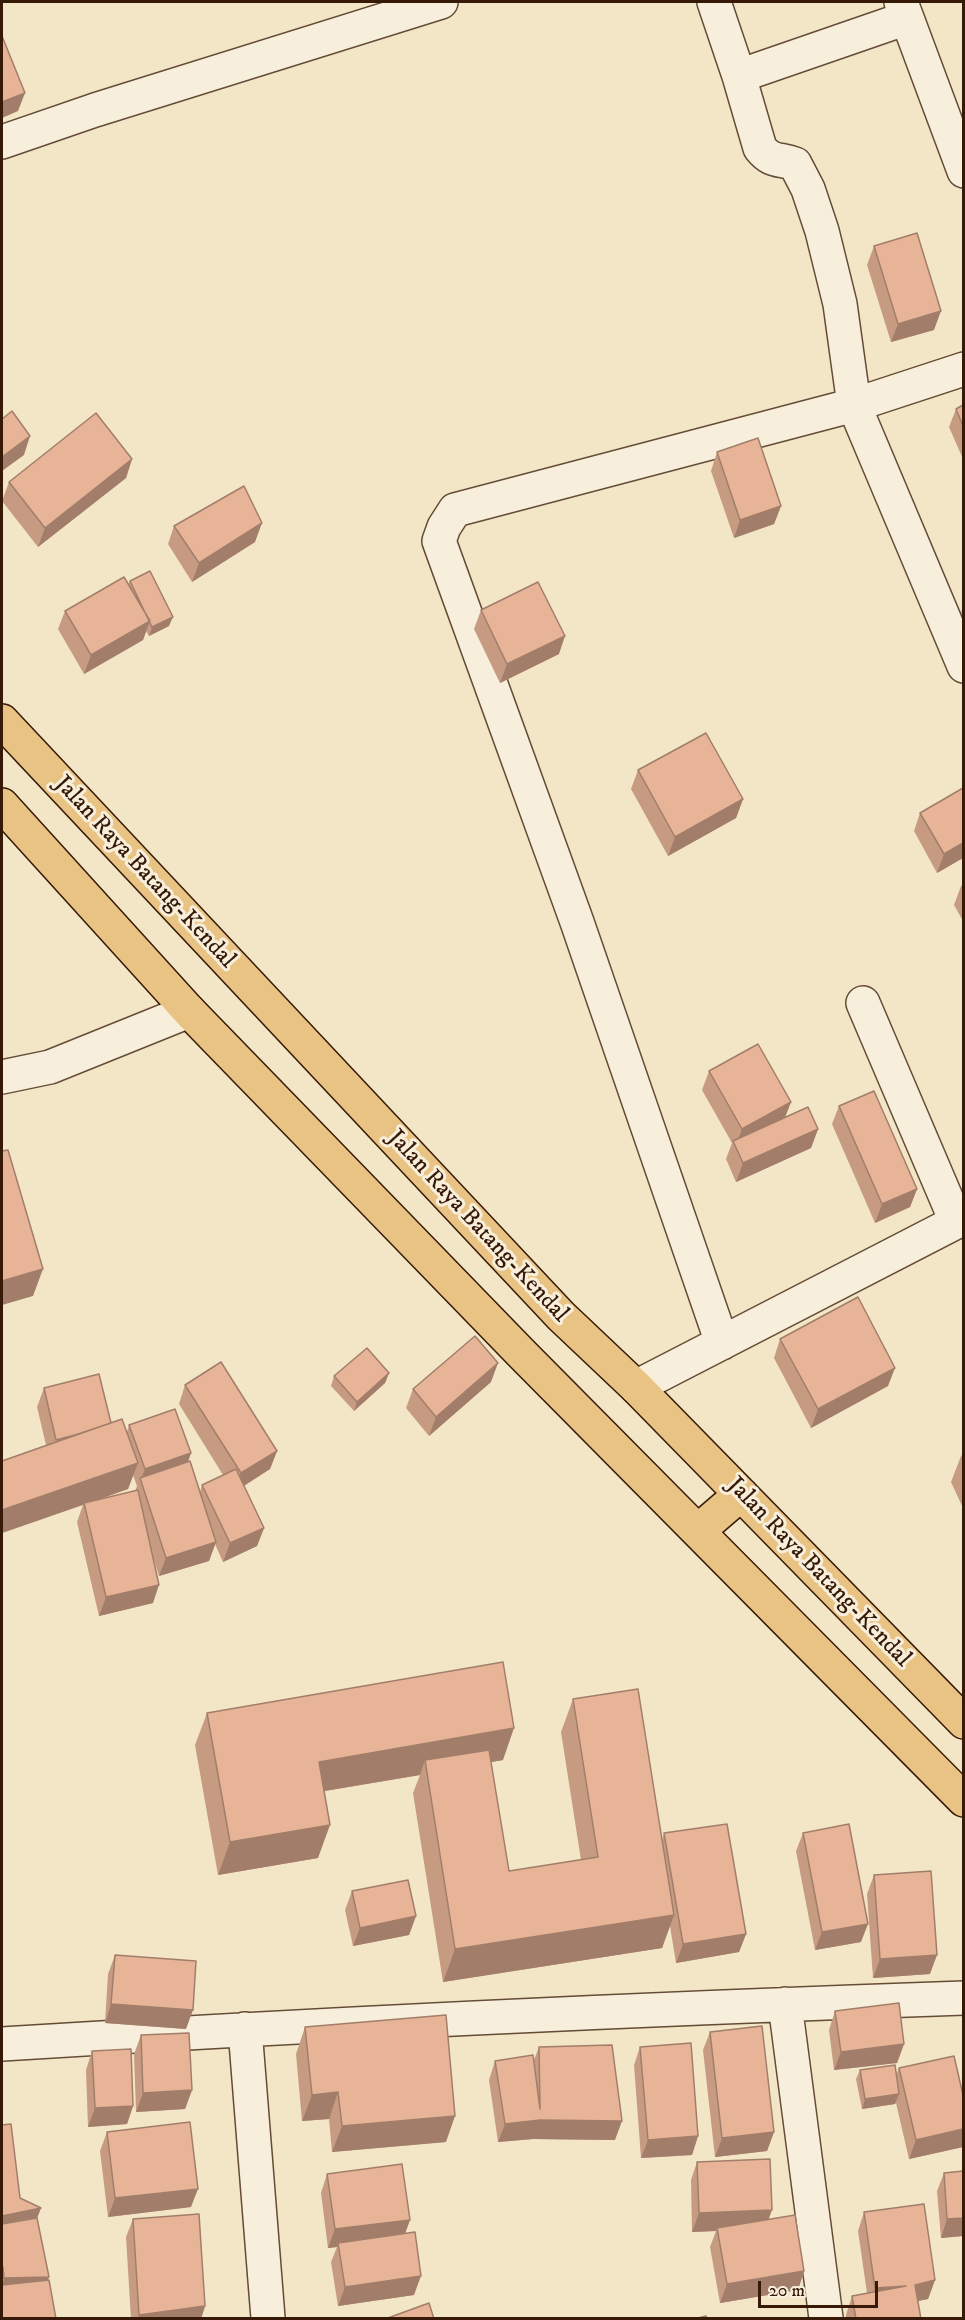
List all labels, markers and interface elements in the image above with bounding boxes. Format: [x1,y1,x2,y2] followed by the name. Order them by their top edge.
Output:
[47,771,241,975] street label: Jalan Raya Batang-Kendal
[380,1125,574,1329] street label: Jalan Raya Batang-Kendal
[720,1472,916,1674] street label: Jalan Raya Batang-Kendal
[761,2269,881,2307] scale bar
[769,2280,805,2302] text: 20 m

